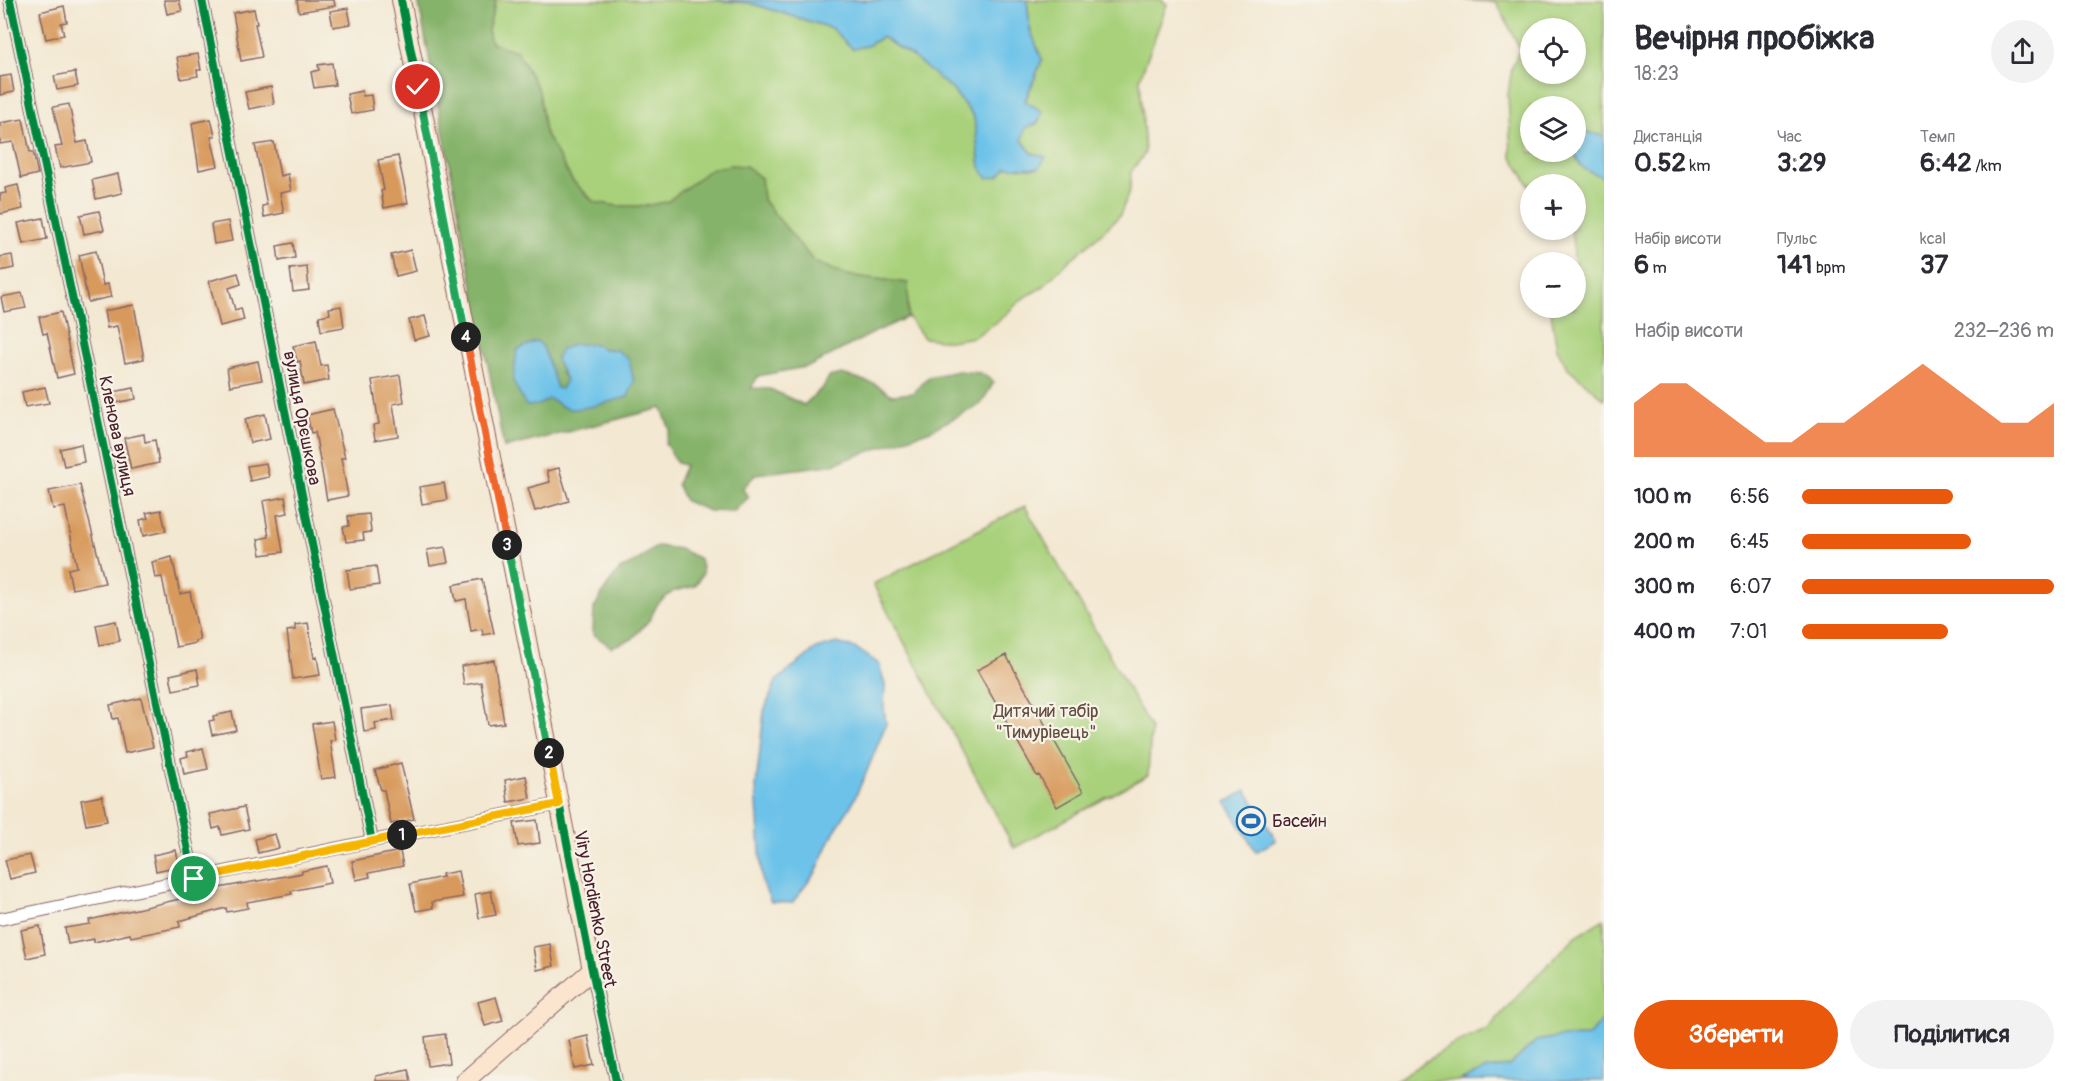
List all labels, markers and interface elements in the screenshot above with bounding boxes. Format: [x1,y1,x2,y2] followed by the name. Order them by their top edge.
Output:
[1520,18,1586,318] map controls
[1520,18,1586,84] button: locate
[1634,18,1875,59] text: Вечірня пробіжка
[1991,20,2054,83] button: share
[392,61,443,112] pin
[1634,61,1679,86] text: 18:23
[401,70,434,103] icon: check
[1520,96,1586,162] button: layers
[1634,127,1702,147] text: Дистанція
[1777,127,1802,147] text: Час
[1920,127,1955,147] text: Темп
[1634,147,1686,179] text: 0.52
[1777,147,1826,179] text: 3:29
[1920,147,1972,179] text: 6:42
[1686,156,1710,176] text: km
[1972,156,2002,176] text: /km
[1520,174,1586,240] button: +
[1634,229,1721,249] text: Набір висоти
[1777,229,1817,249] text: Пульс
[1920,229,1946,249] text: kcal
[1634,249,1649,281] text: 6
[1777,249,1812,281] text: 141
[1920,249,1948,281] text: 37
[1520,252,1586,318] button: −
[1649,258,1667,278] text: m
[1812,258,1846,278] text: bpm
[1634,318,1743,343] text: Набір висоти
[1954,318,2054,343] text: 232–236 m
[451,322,481,352] pin: 4
[461,327,471,347] text: 4
[278,349,326,487] street label: вулиця Орєшкова
[93,374,141,498] street label: Кленова вулиця
[1634,484,1691,509] text: 100 m
[1730,484,1769,509] text: 6:56
[1634,529,1695,554] text: 200 m
[1730,529,1769,554] text: 6:45
[492,530,522,560] pin: 3
[503,535,511,555] text: 3
[1634,574,1695,599] text: 300 m
[1730,574,1771,599] text: 6:07
[1634,619,1695,644] text: 400 m
[1730,619,1767,644] text: 7:01
[993,700,1098,744] park label: Дитячий табір "Тимурівець"
[534,738,564,768] pin: 2
[545,743,553,763] text: 2
[1235,805,1267,837] sports icon: Басейн
[1272,810,1327,833] place label: Басейн
[387,820,417,850] pin: 1
[399,825,405,845] text: 1
[568,828,622,990] street label: Viry Hordienko Street
[168,853,219,904] pin
[177,862,210,895] icon: arrive
[1634,1000,1838,1069] button: Зберегти
[1850,1000,2054,1069] button: Поділитися

